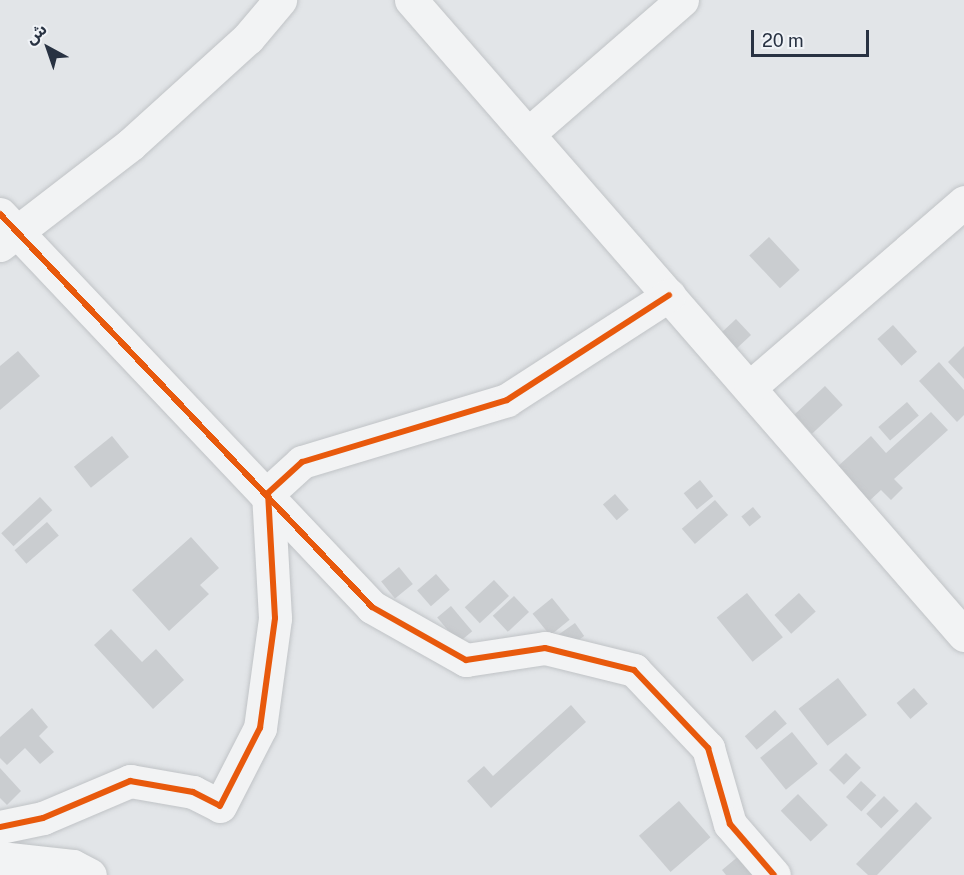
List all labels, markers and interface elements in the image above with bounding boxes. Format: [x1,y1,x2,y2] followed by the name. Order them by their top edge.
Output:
[18,18,78,78] north arrow
[754,18,872,56] scale bar
[22,20,51,48] text: ش
[762,30,804,51] text: 20 m

